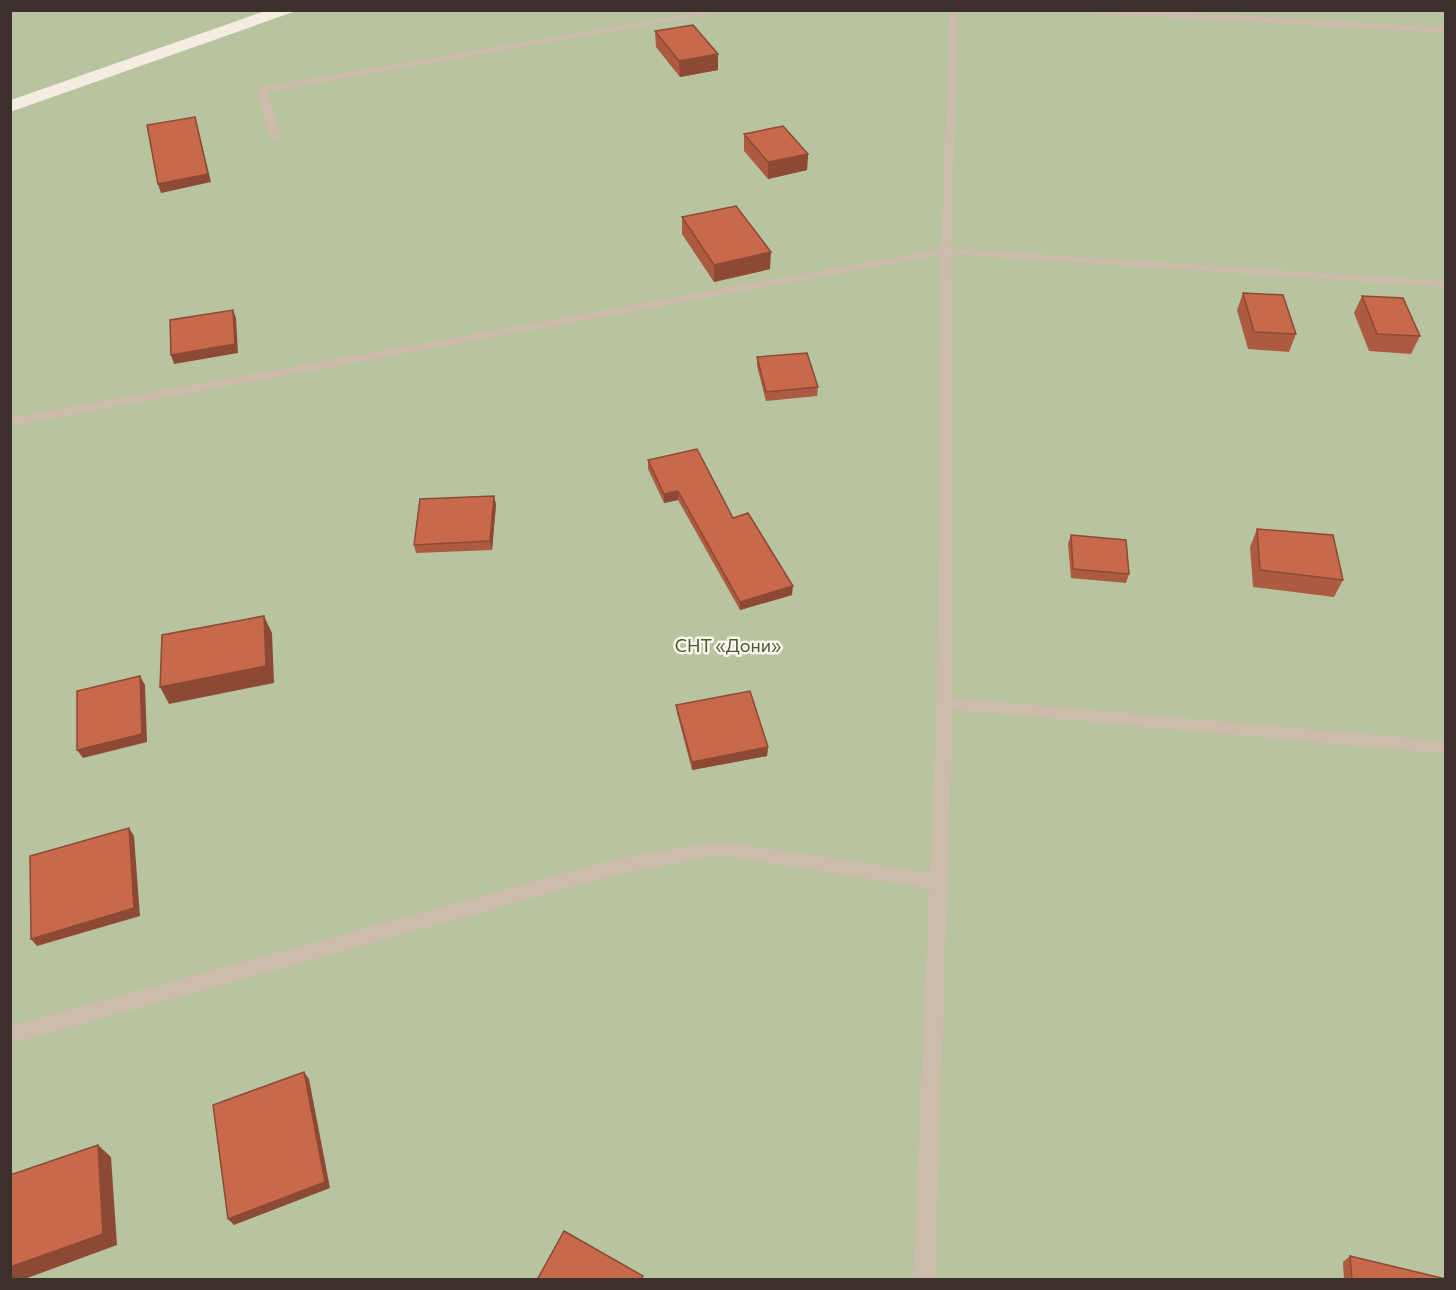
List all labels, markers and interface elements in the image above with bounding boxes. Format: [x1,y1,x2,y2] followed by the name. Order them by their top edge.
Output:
[675,634,781,656] park label: СНТ «Дони»

